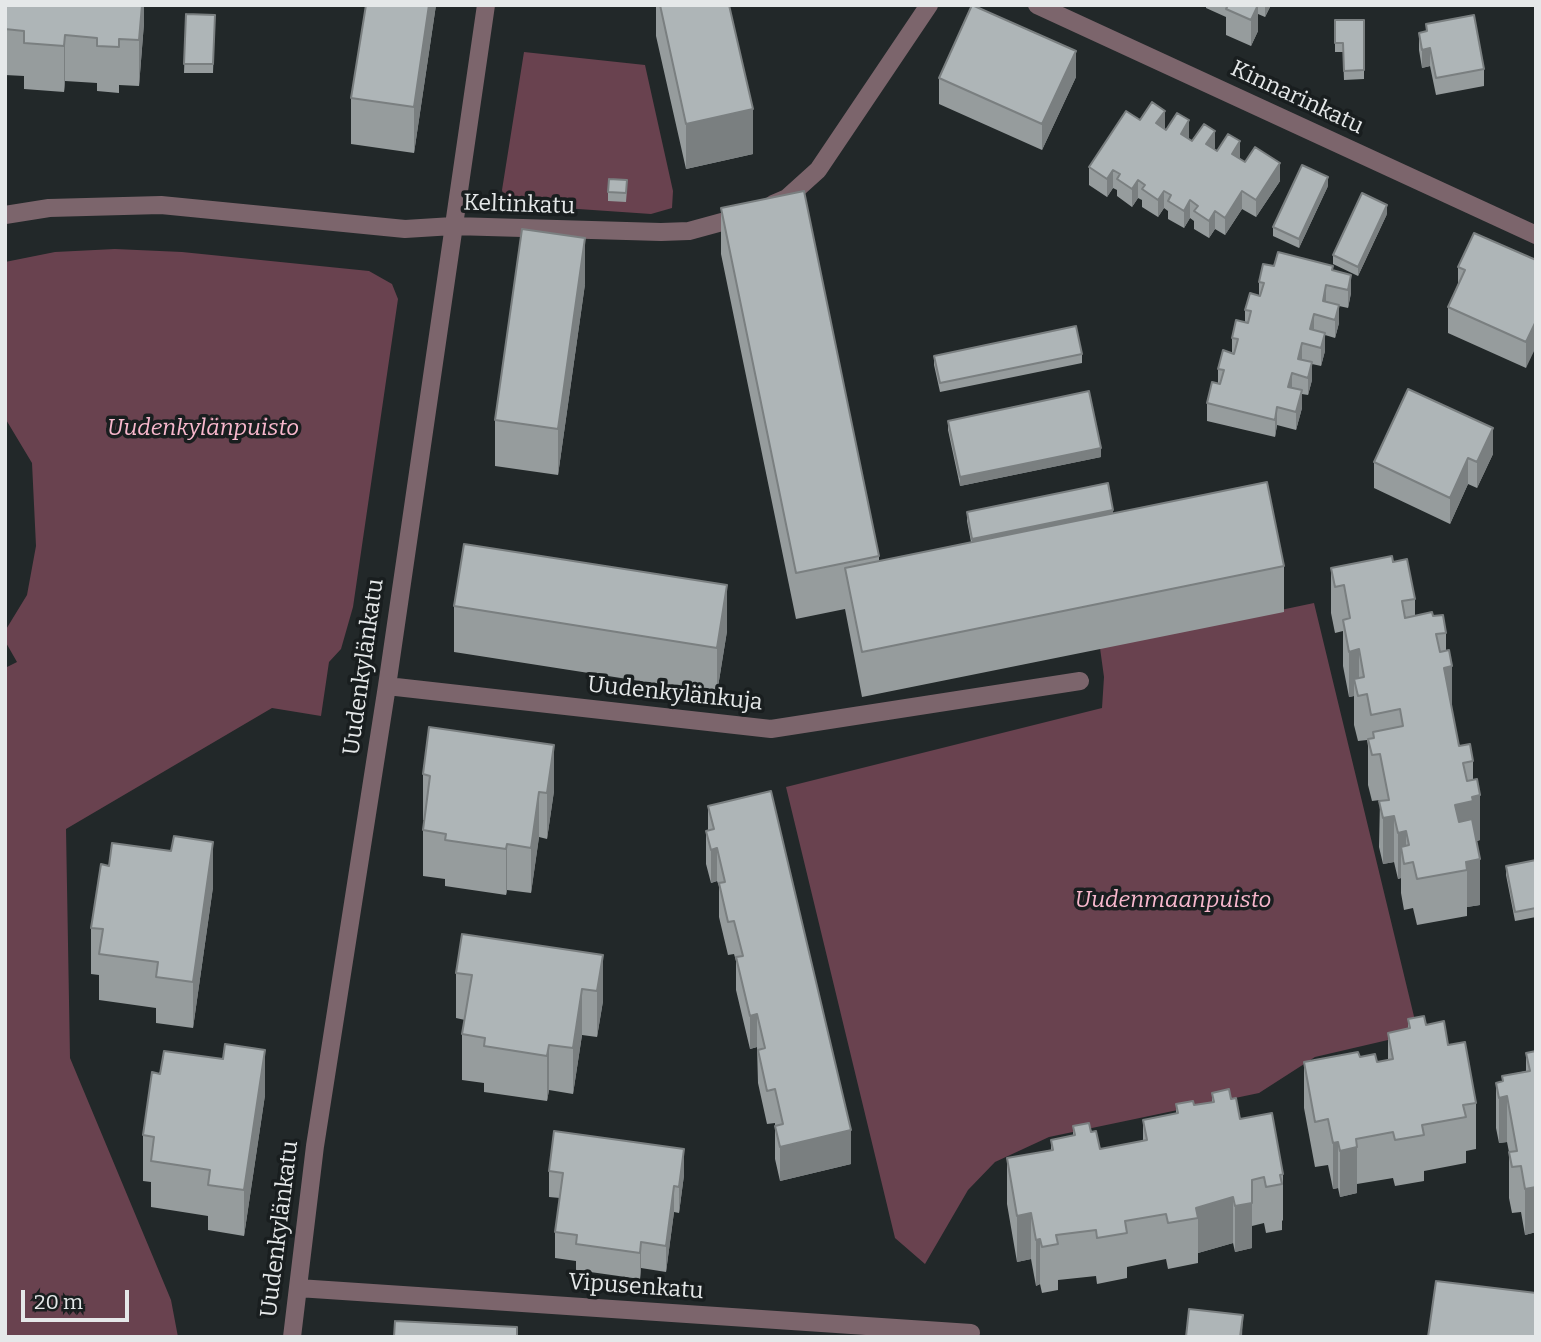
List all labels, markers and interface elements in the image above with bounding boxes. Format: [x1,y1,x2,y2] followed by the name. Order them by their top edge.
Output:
[1226,55,1368,141] street label: Kinnarinkatu
[463,189,575,221] street label: Keltinkatu
[107,415,299,443] park label: Uudenkylänpuisto
[338,577,390,757] street label: Uudenkylänkatu
[586,671,764,717] street label: Uudenkylänkuja
[1075,887,1271,915] park label: Uudenmaanpuisto
[255,1139,305,1319] street label: Uudenkylänkatu
[567,1269,705,1305] street label: Vipusenkatu
[24,1276,133,1320] scale bar
[34,1289,83,1315] text: 20 m

